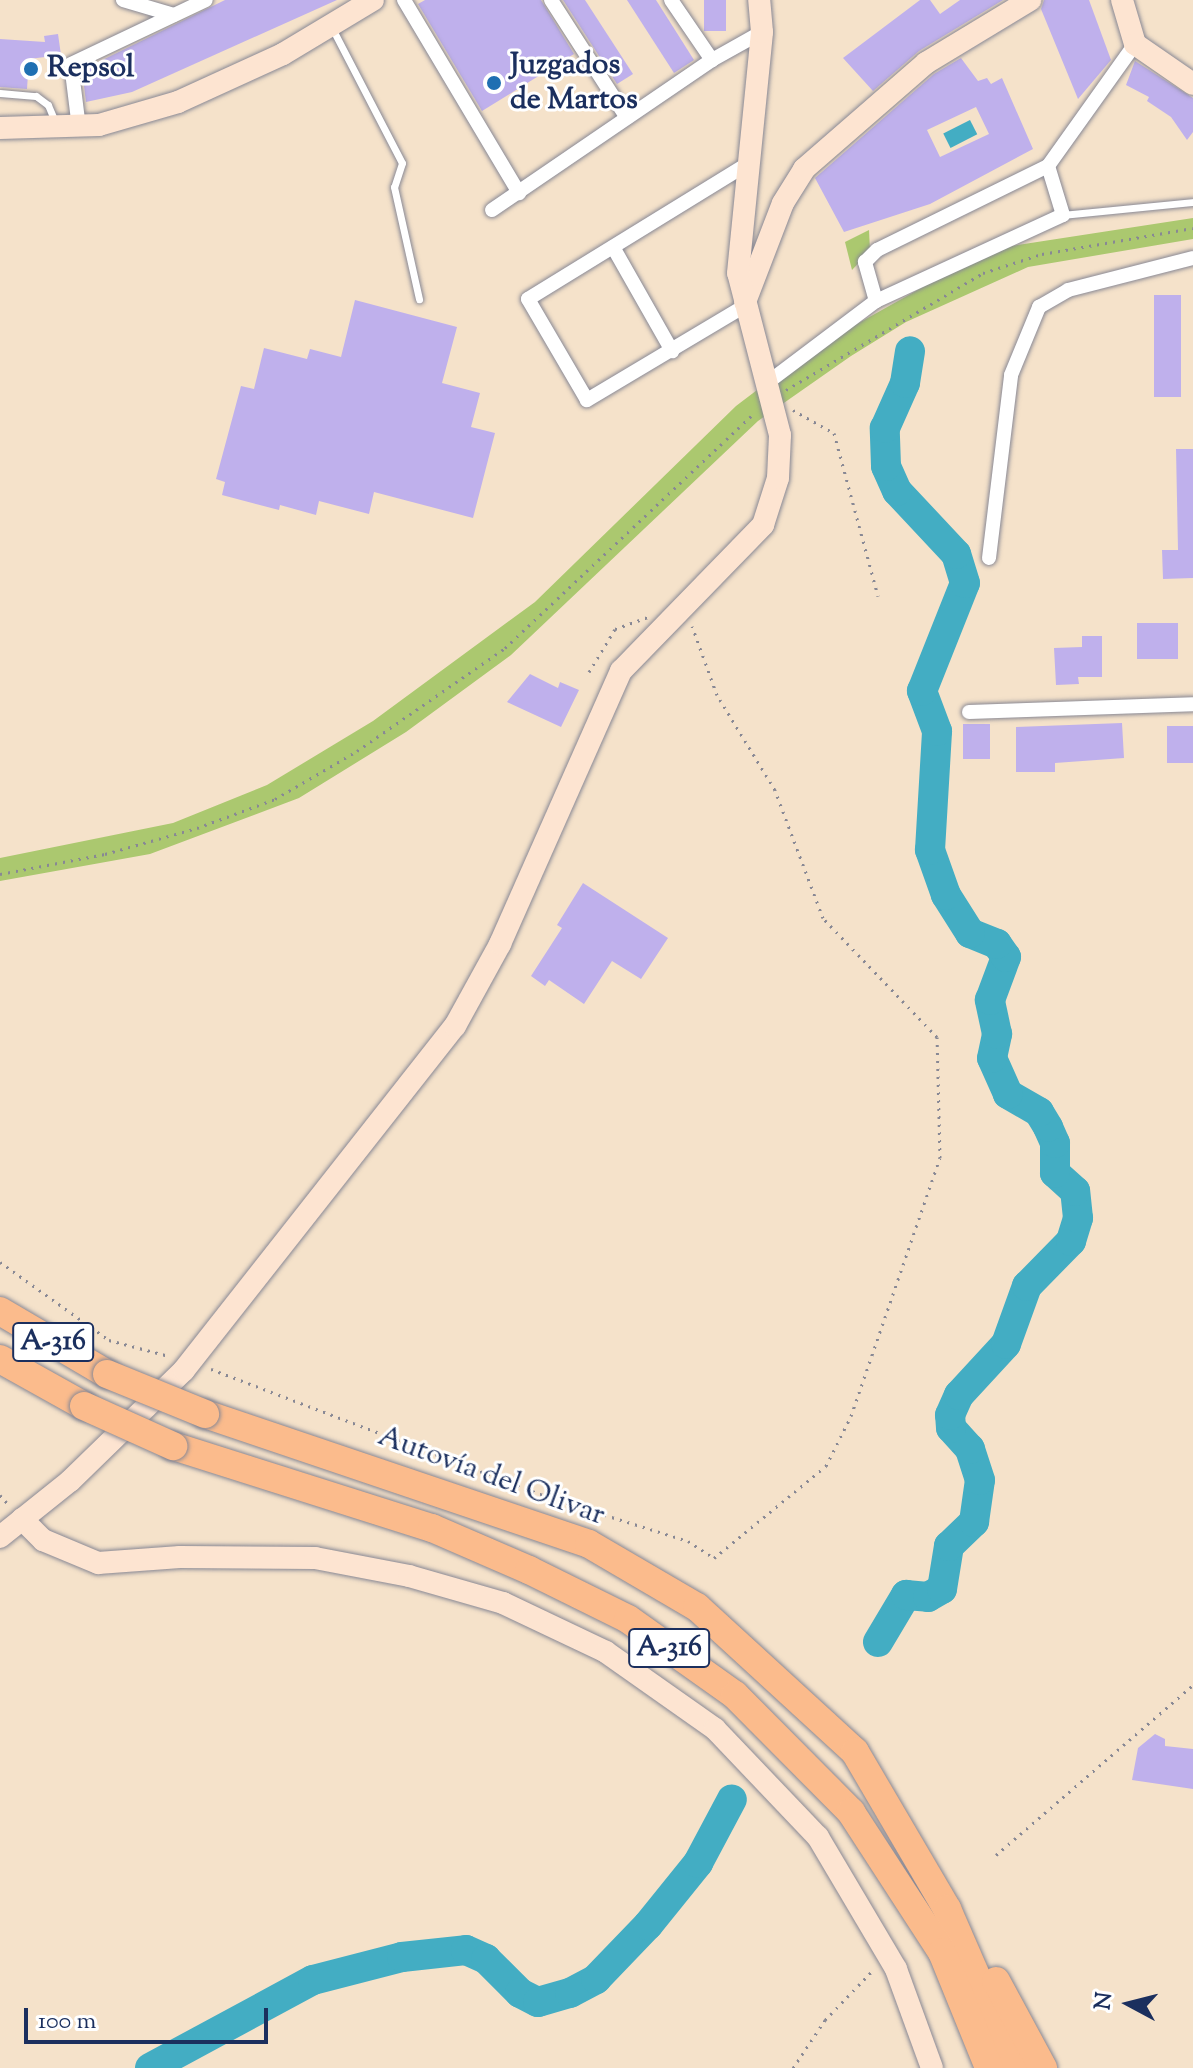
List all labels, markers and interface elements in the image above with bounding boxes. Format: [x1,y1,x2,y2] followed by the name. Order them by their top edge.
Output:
[510,48,638,118] place label: Juzgados de Martos
[47,51,134,87] place label: Repsol
[22,60,40,78] marker: Repsol
[485,74,503,92] marker: Juzgados de Martos
[11,1318,95,1366] road number: A-316
[373,1419,609,1535] street label: Autovía del Olivar
[627,1624,711,1672] road number: A-316
[1089,1964,1169,2044] north arrow
[1088,1990,1122,2012] text: N
[28,1992,272,2042] scale bar
[38,2005,96,2039] text: 100 m

